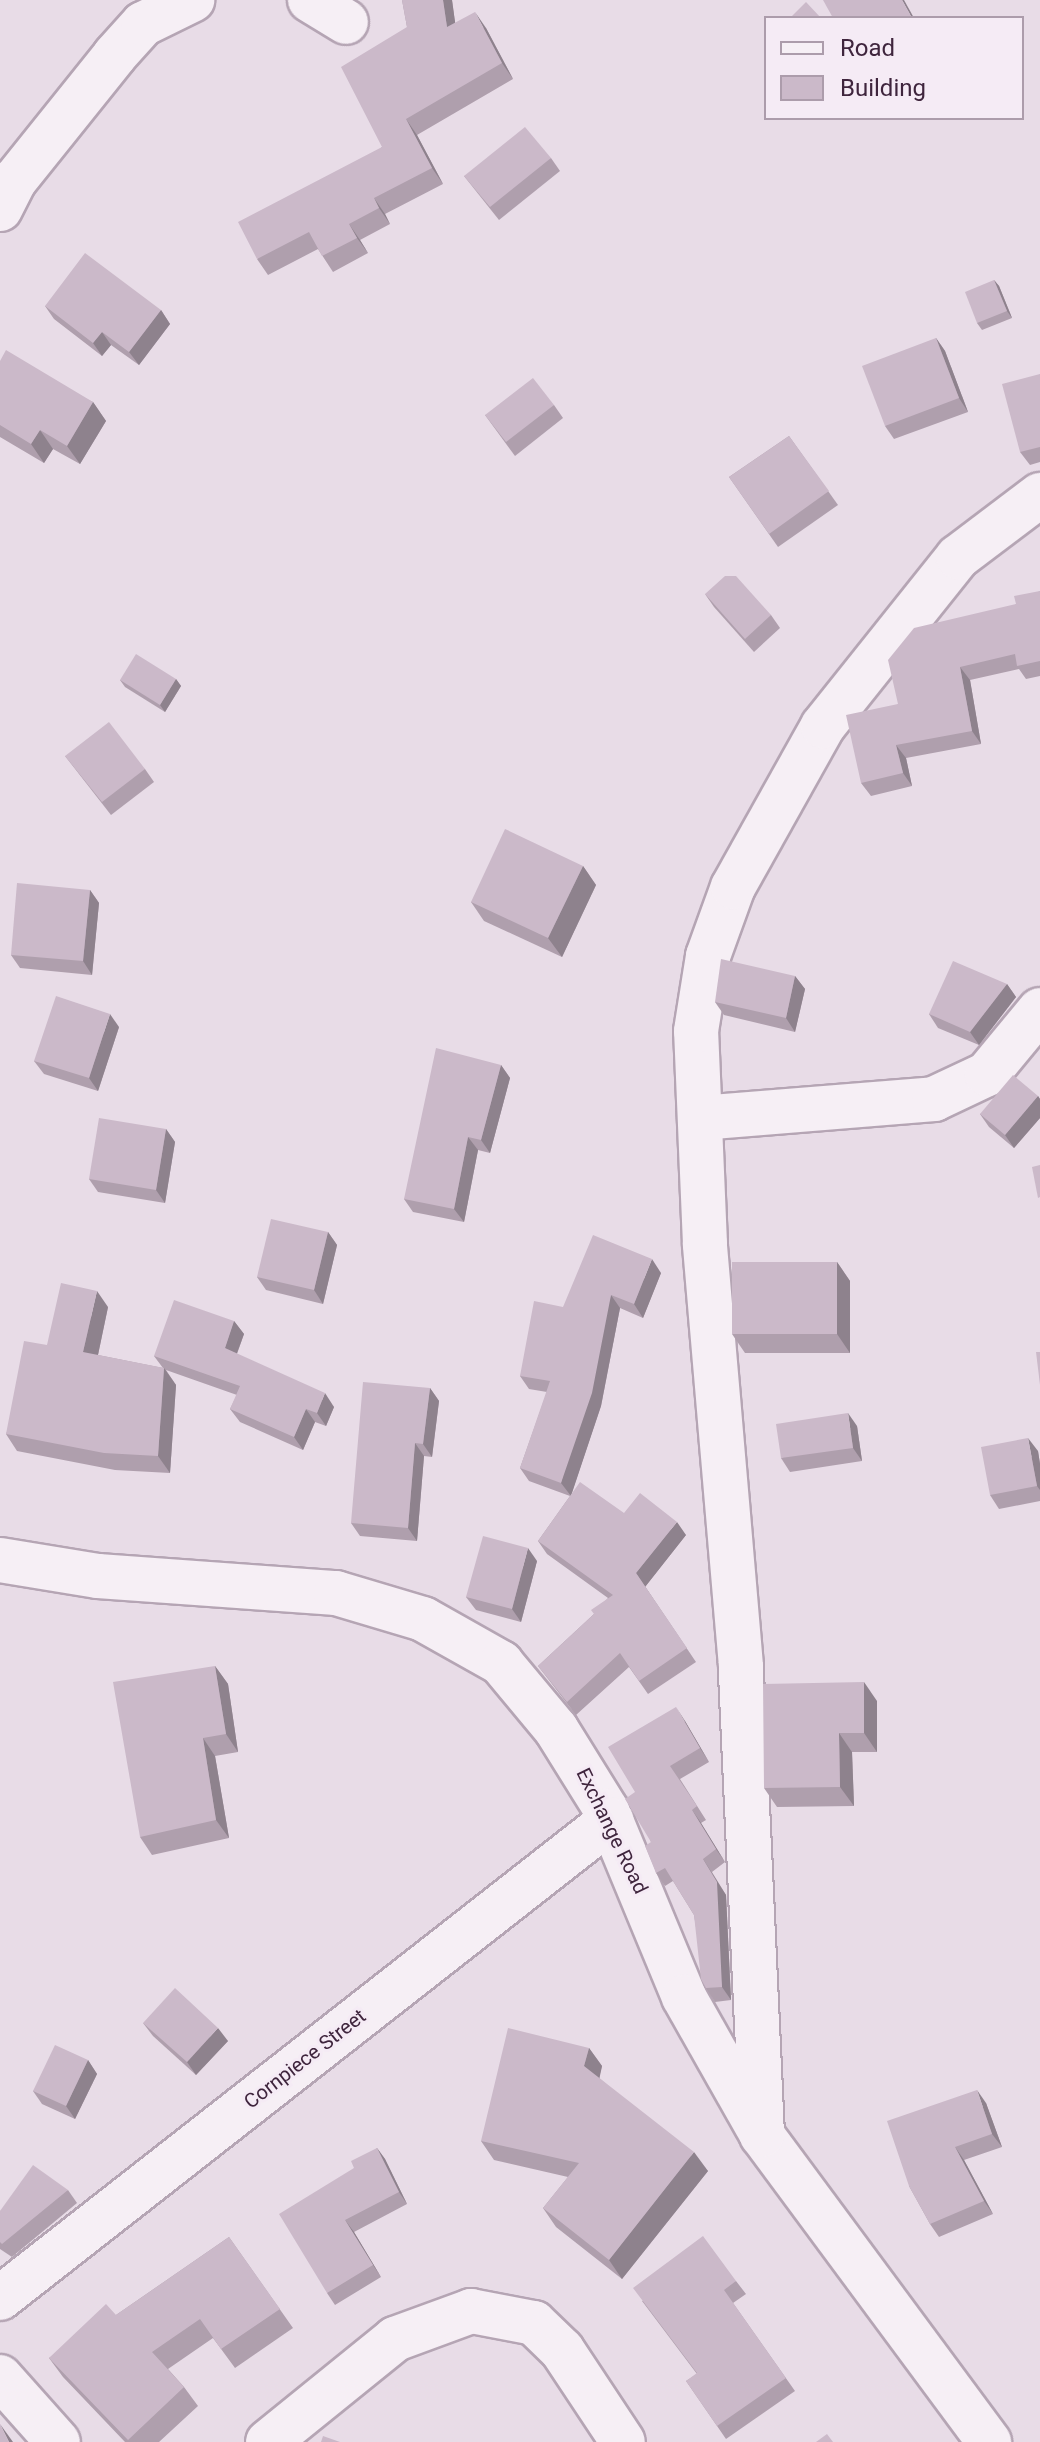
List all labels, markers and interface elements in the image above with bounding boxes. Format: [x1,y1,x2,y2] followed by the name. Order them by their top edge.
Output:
[764,16,1024,120] legend
[840,34,895,62] text: Road
[840,74,926,102] text: Building
[571,1764,653,1898] street label: Exchange Road
[239,2004,371,2114] street label: Cornpiece Street

